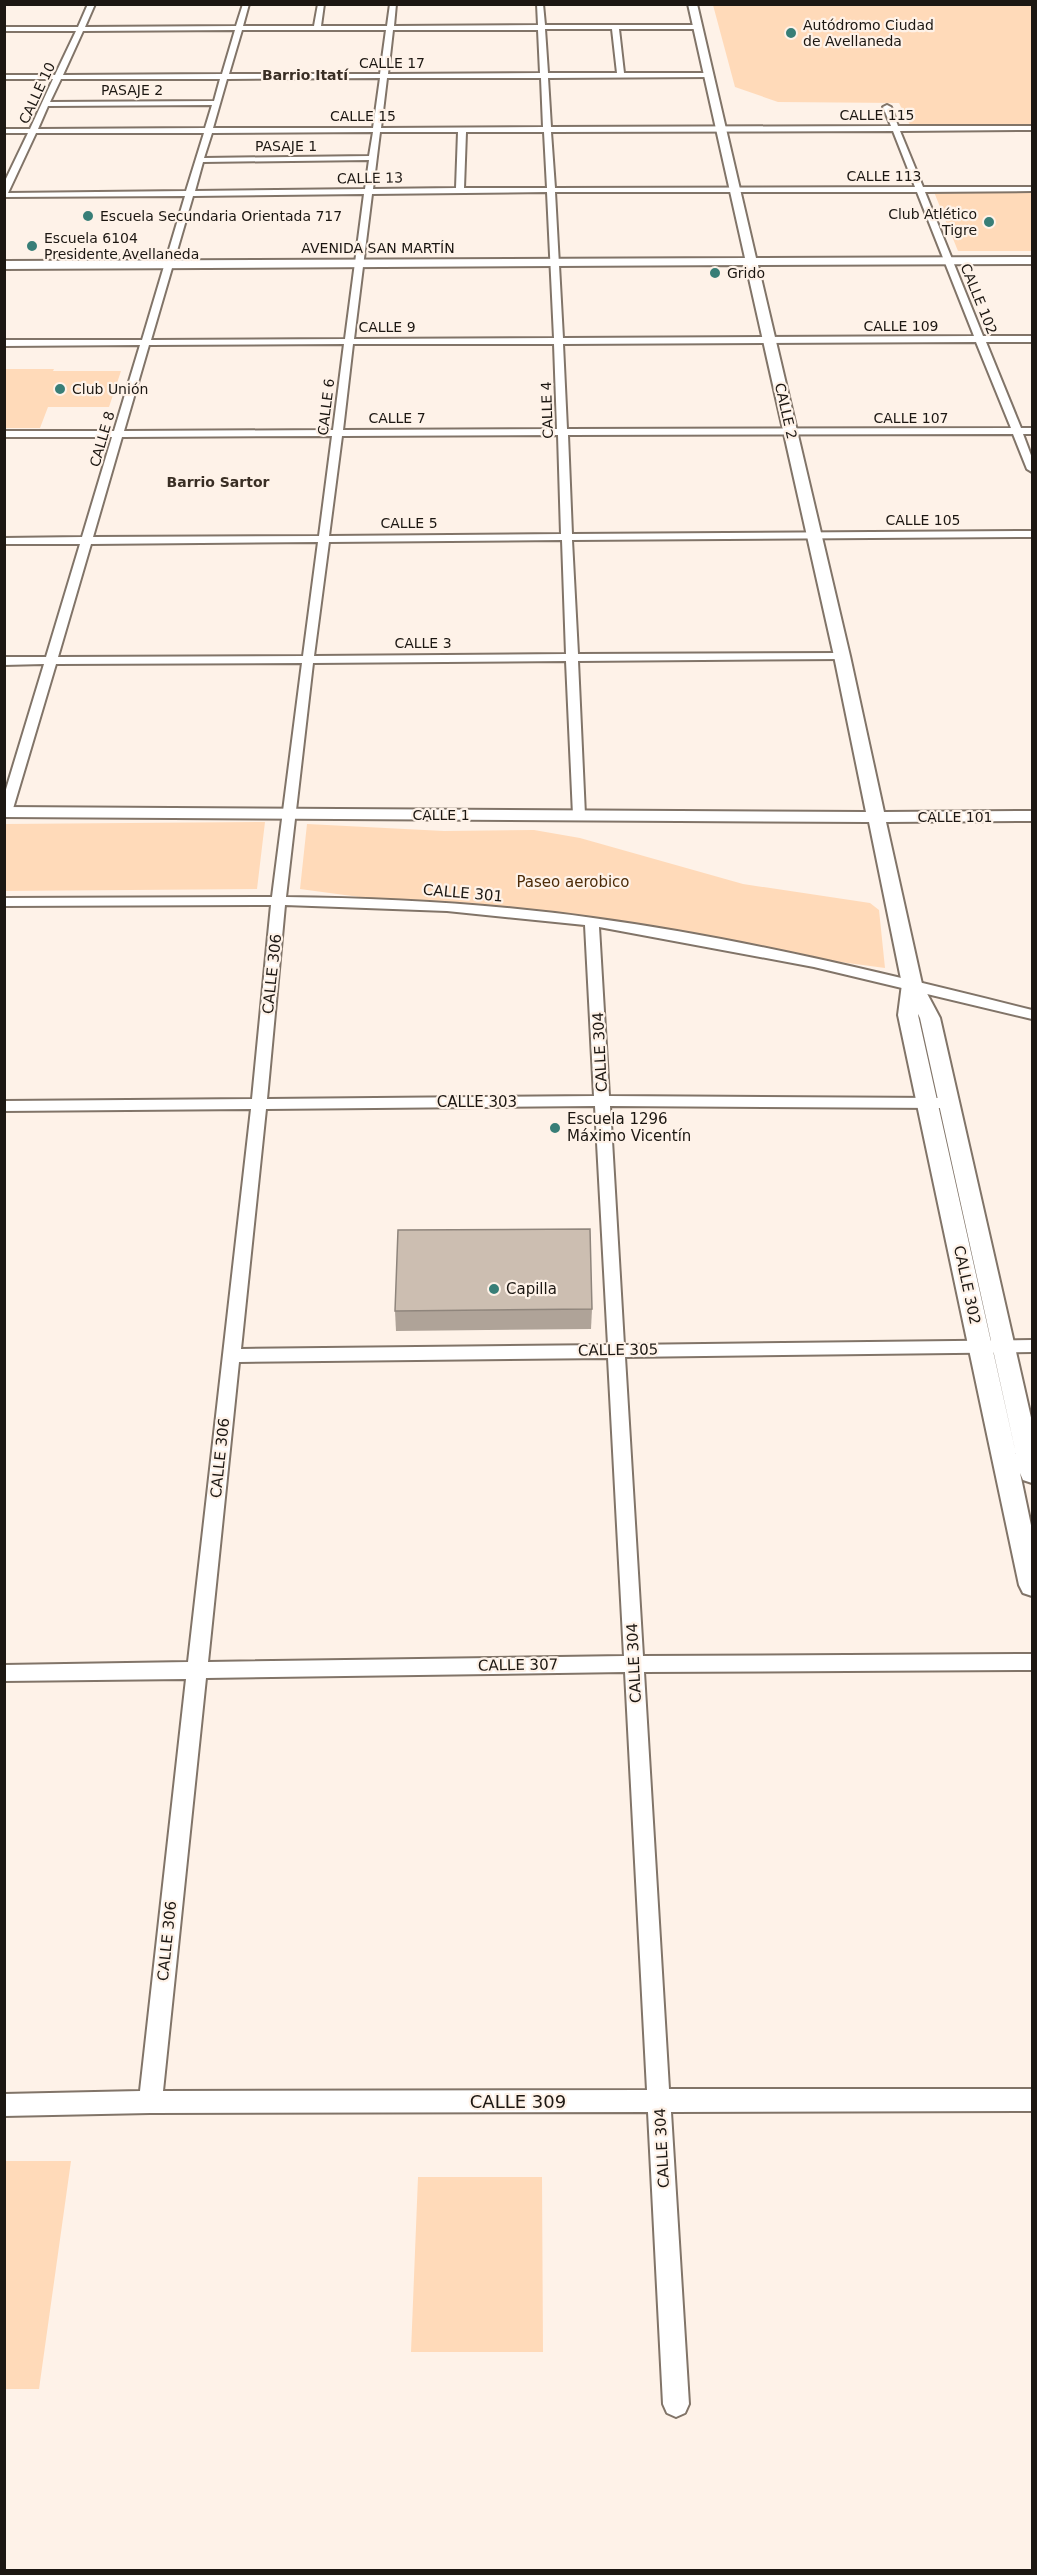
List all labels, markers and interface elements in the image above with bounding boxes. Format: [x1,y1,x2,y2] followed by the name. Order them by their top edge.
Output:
[803,17,934,49] place label: Autódromo Ciudad de Avellaneda
[784,26,798,40] marker: Autódromo Ciudad de Avellaneda
[359,55,425,71] street label: CALLE 17
[16,60,58,126] street label: CALLE 10
[262,67,349,83] district label: Barrio Itatí
[101,82,163,98] street label: PASAJE 2
[840,107,914,123] street label: CALLE 115
[330,108,396,124] street label: CALLE 15
[255,138,317,154] street label: PASAJE 1
[847,168,921,184] street label: CALLE 113
[337,169,403,187] street label: CALLE 13
[888,206,977,238] place label: Club Atlético Tigre
[100,208,342,224] place label: Escuela Secundaria Orientada 717
[81,209,95,223] marker: Escuela Secundaria Orientada 717
[982,215,996,229] marker: Club Atlético Tigre
[44,230,199,262] place label: Escuela 6104 Presidente Avellaneda
[25,239,39,253] marker: Escuela 6104 Presidente Avellaneda
[301,240,455,256] street label: AVENIDA SAN MARTÍN
[958,261,1000,337] street label: CALLE 102
[727,265,765,281] place label: Grido
[708,266,722,280] marker: Grido
[864,318,938,334] street label: CALLE 109
[358,319,416,335] street label: CALLE 9
[315,378,337,436] street label: CALLE 6
[72,381,148,397] place label: Club Unión
[538,381,556,439] street label: CALLE 4
[772,381,800,441] street label: CALLE 2
[53,382,67,396] marker: Club Unión
[86,409,118,469] street label: CALLE 8
[368,410,426,426] street label: CALLE 7
[874,410,948,426] street label: CALLE 107
[167,474,270,490] district label: Barrio Sartor
[886,512,960,528] street label: CALLE 105
[380,515,438,531] street label: CALLE 5
[394,635,452,651] street label: CALLE 3
[412,807,470,823] street label: CALLE 1
[918,809,992,825] street label: CALLE 101
[516,873,630,891] park label: Paseo aerobico
[422,881,504,905] street label: CALLE 301
[259,933,285,1015] street label: CALLE 306
[589,1011,611,1093] street label: CALLE 304
[437,1093,517,1111] street label: CALLE 303
[567,1110,691,1145] place label: Escuela 1296 Máximo Vicentín
[548,1121,562,1135] marker: Escuela 1296 Máximo Vicentín
[950,1244,984,1326] street label: CALLE 302
[506,1280,557,1298] place label: Capilla
[487,1282,501,1296] marker: Capilla
[578,1340,658,1360] street label: CALLE 305
[207,1417,233,1499] street label: CALLE 306
[623,1622,645,1704] street label: CALLE 304
[478,1655,558,1675] street label: CALLE 307
[154,1900,180,1982] street label: CALLE 306
[470,2091,566,2112] street label: CALLE 309
[651,2107,673,2189] street label: CALLE 304

